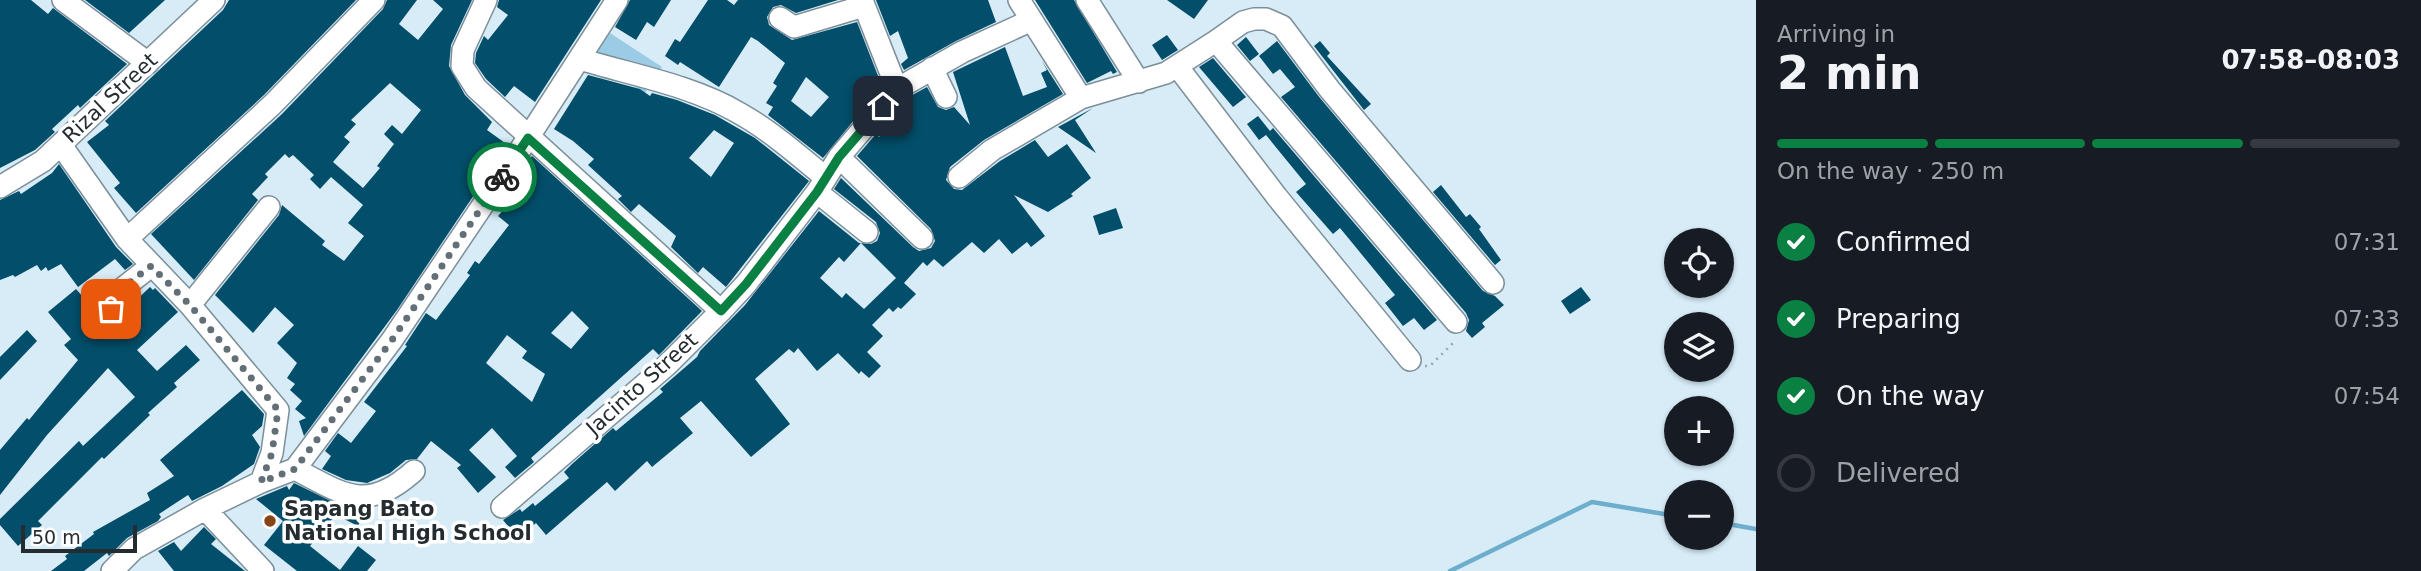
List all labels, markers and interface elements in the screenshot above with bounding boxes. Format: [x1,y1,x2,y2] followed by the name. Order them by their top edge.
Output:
[1777,21,1895,47] text: Arriving in
[2221,45,2400,75] text: 07:58–08:03
[1777,46,1921,100] text: 2 min
[58,48,162,148] street label: Rizal Street
[853,76,913,136] pin
[864,87,902,125] icon: home
[467,142,537,212] courier
[483,158,521,196] icon: bike
[1777,158,2004,184] text: On the way · 250 m
[1777,223,1815,261] icon: check
[1836,227,1971,257] text: Confirmed
[1664,228,1734,550] map controls
[1664,228,1734,298] button: locate
[2334,229,2400,255] text: 07:31
[81,279,141,339] pin
[92,290,130,328] icon: bag
[1777,300,1815,338] icon: check
[1836,304,1961,334] text: Preparing
[2334,306,2400,332] text: 07:33
[1664,312,1734,382] button: layers
[580,328,703,442] street label: Jacinto Street
[1777,377,1815,415] icon: check
[1836,381,1985,411] text: On the way
[2334,383,2400,409] text: 07:54
[1664,396,1734,466] button: +
[1836,458,1960,488] text: Delivered
[1664,480,1734,550] button: −
[284,497,532,545] place label: Sapang Bato National High School
[262,513,278,529] marker: Sapang Bato National High School
[21,522,136,554] scale bar
[32,526,81,548] text: 50 m

